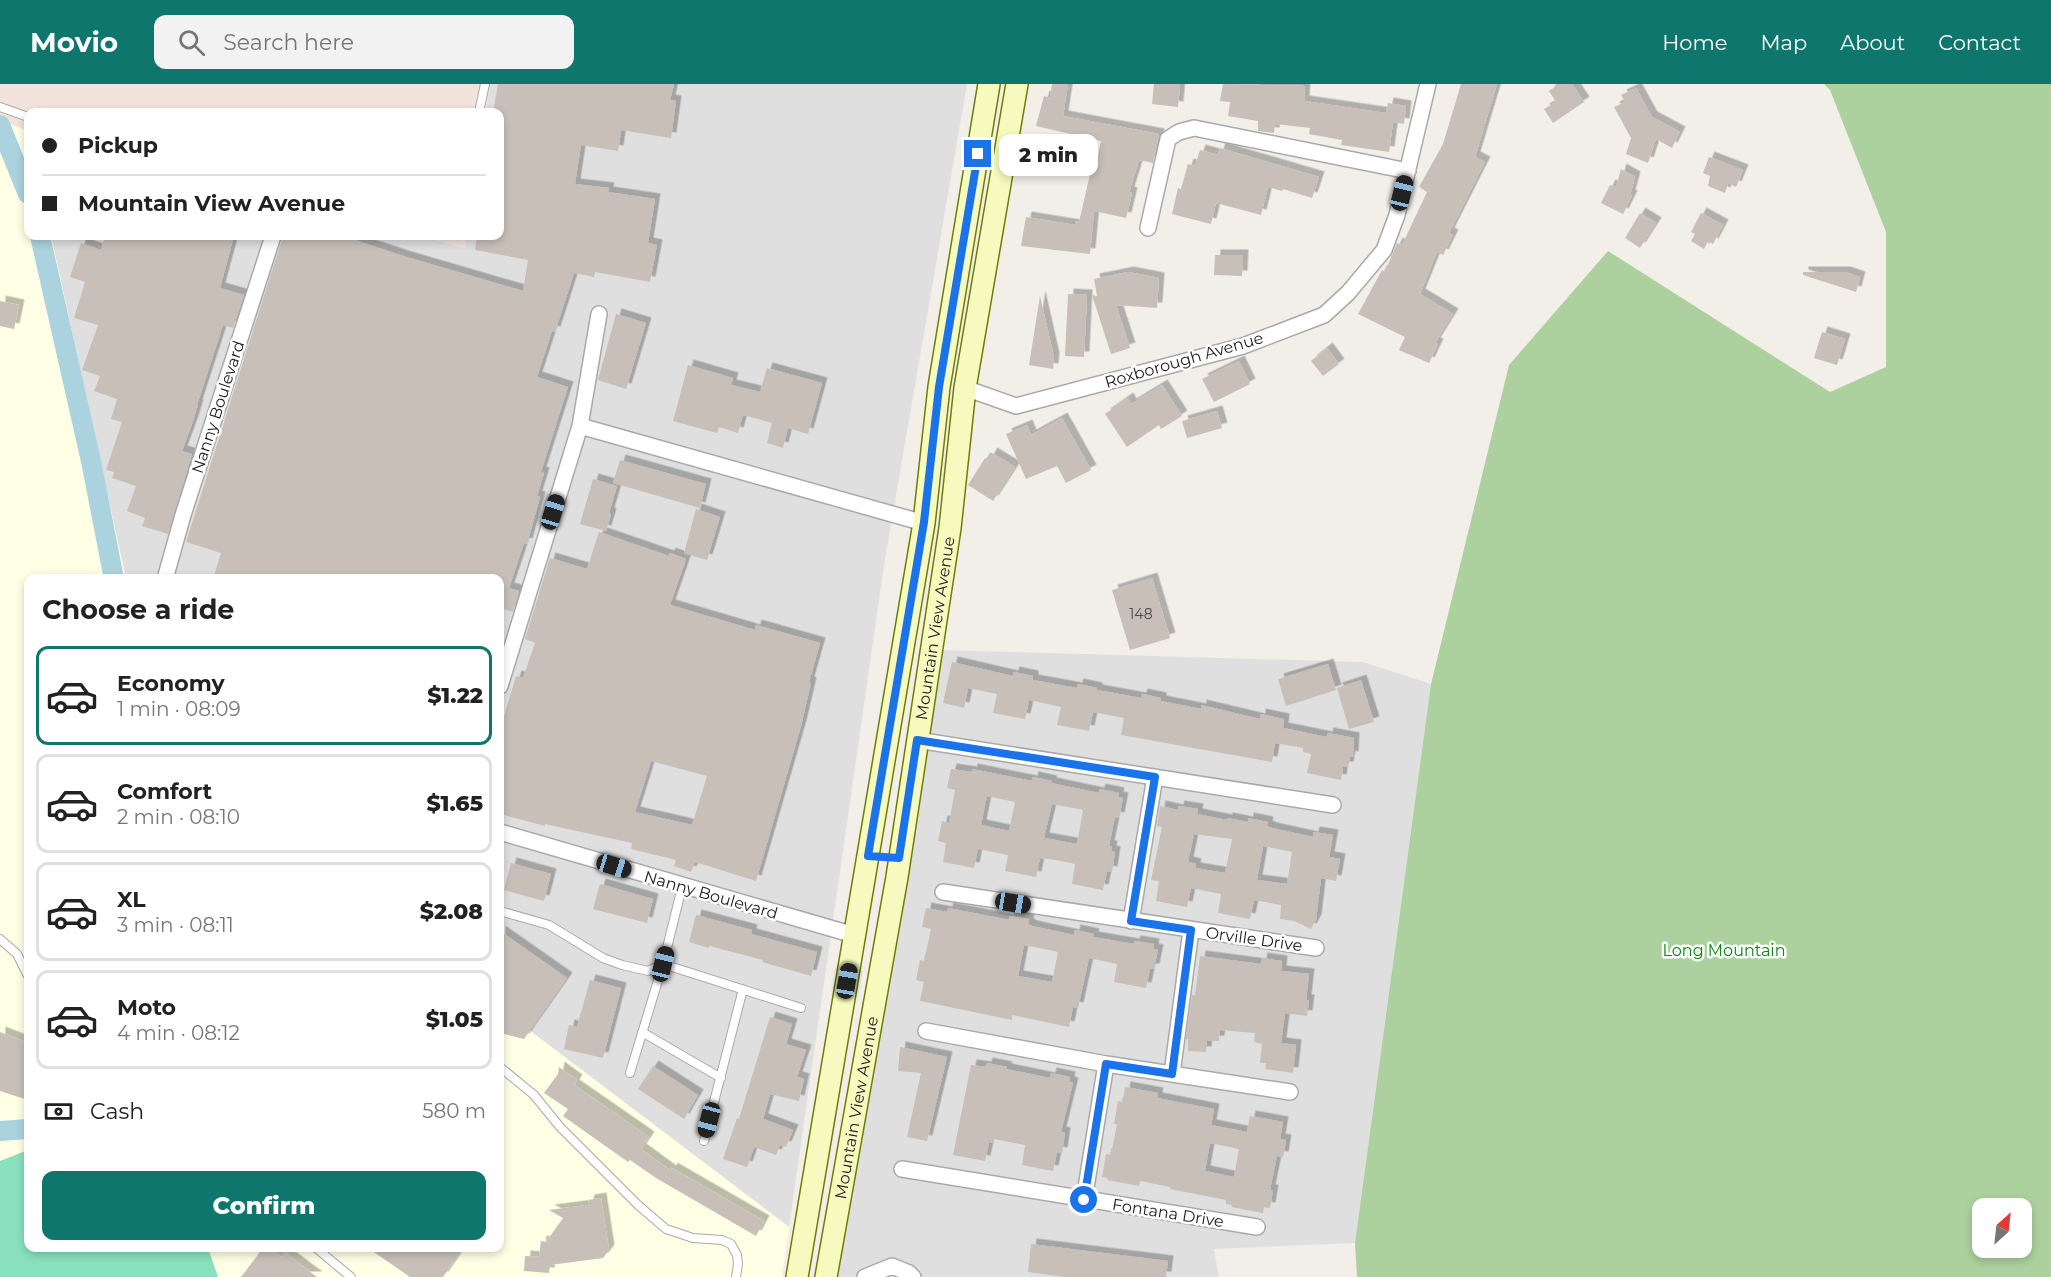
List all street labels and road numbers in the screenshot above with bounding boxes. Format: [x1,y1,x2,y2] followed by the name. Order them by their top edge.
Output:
[1103,328,1265,392] street label: Roxborough Avenue
[188,338,248,476] street label: Nanny Boulevard
[911,535,958,721] street label: Mountain View Avenue
[642,867,780,923] street label: Nanny Boulevard
[1204,923,1304,955] street label: Orville Drive
[831,1015,882,1201] street label: Mountain View Avenue
[1111,1195,1225,1231] street label: Fontana Drive

